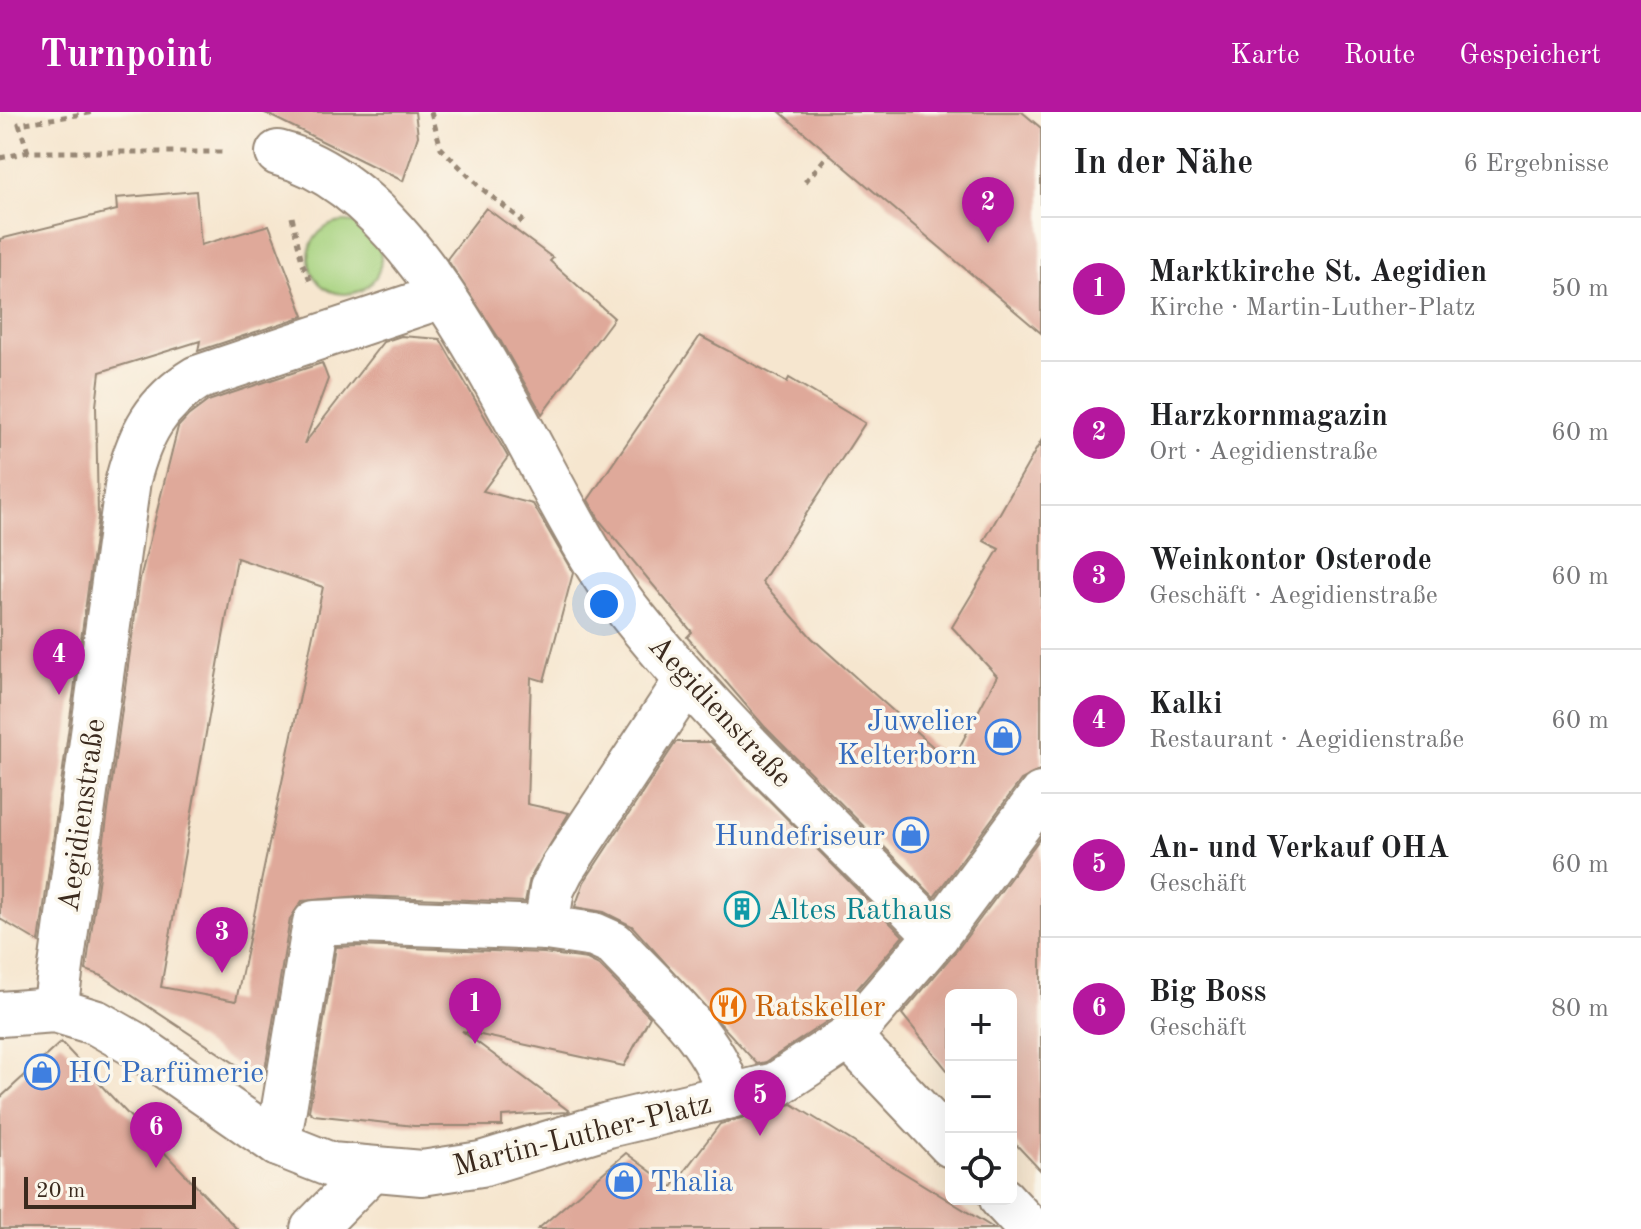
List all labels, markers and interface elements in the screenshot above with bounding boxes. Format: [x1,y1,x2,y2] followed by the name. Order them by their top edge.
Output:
[40,37,212,75] text: Turnpoint
[1231,42,1300,70] text: Karte
[1344,42,1415,70] text: Route
[1459,42,1601,70] text: Gespeichert
[1073,147,1253,181] text: In der Nähe
[1463,151,1609,177] text: 6 Ergebnisse
[962,177,1014,243] pin: 2
[1149,258,1487,288] text: Marktkirche St. Aegidien
[1091,276,1107,302] text: 1
[1551,276,1609,302] text: 50 m
[1149,295,1476,321] text: Kirche · Martin-Luther-Platz
[1149,402,1388,432] text: Harzkornmagazin
[1091,420,1107,446] text: 2
[1551,420,1609,446] text: 60 m
[1149,439,1378,465] text: Ort · Aegidienstraße
[1149,546,1432,576] text: Weinkontor Osterode
[1091,564,1107,590] text: 3
[1551,564,1609,590] text: 60 m
[1149,583,1438,609] text: Geschäft · Aegidienstraße
[584,584,624,624] your location
[33,629,85,695] pin: 4
[642,631,797,794] street label: Aegidienstraße
[1149,690,1222,720] text: Kalki
[837,707,977,771] place label: Juwelier Kelterborn
[1091,708,1107,734] text: 4
[1551,708,1609,734] text: 60 m
[55,717,111,914] street label: Aegidienstraße
[984,718,1022,756] shop icon: Juwelier Kelterborn
[1149,727,1464,753] text: Restaurant · Aegidienstraße
[892,816,930,854] shop icon: Hundefriseur
[714,822,885,852] place label: Hundefriseur
[1149,834,1449,864] text: An- und Verkauf OHA
[1091,852,1107,878] text: 5
[1551,852,1609,878] text: 60 m
[1149,871,1247,897] text: Geschäft
[723,890,761,928] building icon: Altes Rathaus
[768,896,952,926] place label: Altes Rathaus
[196,907,248,973] pin: 3
[449,978,501,1044] pin: 1
[1149,978,1266,1008] text: Big Boss
[709,987,747,1025] restaurant icon: Ratskeller
[945,989,1017,1205] map controls
[945,989,1017,1061] button: +
[754,993,886,1023] place label: Ratskeller
[1091,996,1107,1022] text: 6
[1551,996,1609,1022] text: 80 m
[1149,1015,1247,1041] text: Geschäft
[23,1053,61,1091] shop icon: HC Parfümerie
[68,1059,264,1089] place label: HC Parfümerie
[945,1061,1017,1133] button: −
[734,1070,786,1136] pin: 5
[450,1089,715,1183] street label: Martin-Luther-Platz
[130,1102,182,1168] pin: 6
[945,1133,1017,1205] button: locate
[605,1162,643,1200] shop icon: Thalia
[650,1168,734,1198] place label: Thalia
[24,1173,196,1209] scale bar
[36,1180,85,1202] text: 20 m

